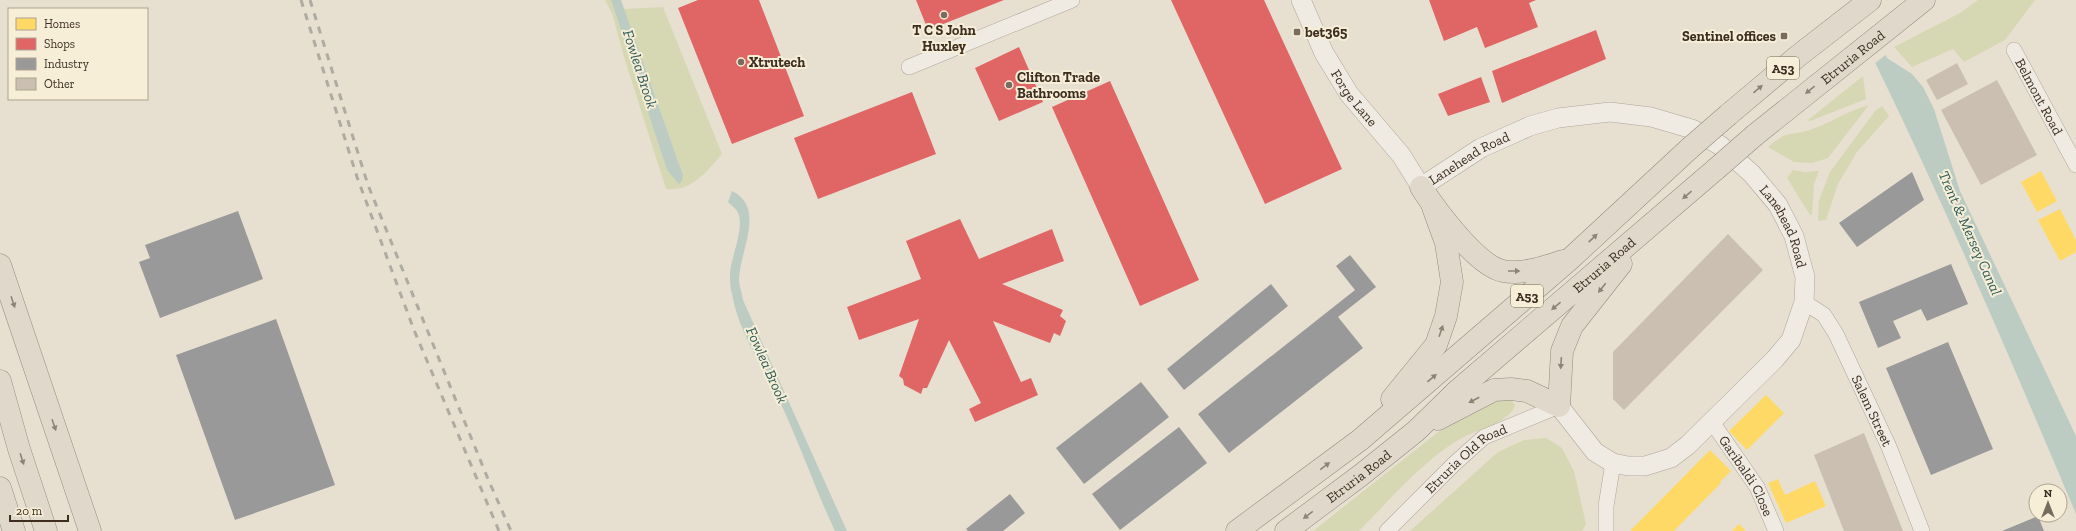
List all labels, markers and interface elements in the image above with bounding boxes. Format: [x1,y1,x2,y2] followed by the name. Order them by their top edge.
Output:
[8,8,148,100] legend
[939,10,949,20] marker: T C S John Huxley
[44,17,80,31] text: Homes
[912,22,977,55] place label: T C S John Huxley
[1304,24,1347,41] place label: bet365
[1817,26,1888,88] street label: Etruria Road
[619,27,661,111] water label: Fowlea Brook
[1292,27,1302,37] marker: bet365
[1682,28,1777,45] place label: Sentinel offices
[1779,31,1789,41] marker: Sentinel offices
[44,37,75,51] text: Shops
[749,54,805,71] place label: Xtrutech
[2012,55,2067,138] street label: Belmont Road
[44,57,90,71] text: Industry
[736,57,746,67] marker: Xtrutech
[1767,57,1799,79] road number: A53
[1327,66,1382,130] street label: Forge Lane
[1017,69,1100,102] place label: Clifton Trade Bathrooms
[44,77,75,91] text: Other
[1004,80,1014,90] marker: Clifton Trade Bathrooms
[1753,85,1764,94] one-way arrow
[1805,86,1816,95] one-way arrow
[1425,128,1512,188] street label: Lanehead Road
[1935,168,2005,298] water label: Trent & Mersey Canal
[1756,181,1811,270] street label: Lanehead Road
[1681,190,1692,199] one-way arrow
[1569,233,1639,296] street label: Etruria Road
[1588,233,1598,242] one-way arrow
[1508,268,1521,274] one-way arrow
[1597,283,1606,294] one-way arrow
[1511,285,1543,307] road number: A53
[10,296,16,308] one-way arrow
[1551,302,1561,311] one-way arrow
[742,324,792,406] water label: Fowlea Brook
[1438,324,1444,336] one-way arrow
[1557,357,1564,369] one-way arrow
[1848,372,1896,450] street label: Salem Street
[1426,374,1437,383] one-way arrow
[1469,397,1480,403] one-way arrow
[52,420,58,432] one-way arrow
[1421,420,1509,497] street label: Etruria Old Road
[1715,432,1777,519] street label: Garibaldi Close
[1323,446,1395,506] street label: Etruria Road
[20,453,26,465] one-way arrow
[1319,462,1330,470] one-way arrow
[2028,483,2068,523] north arrow
[2044,487,2053,500] text: N
[10,497,68,523] scale bar
[16,504,43,518] text: 20 m
[1302,511,1313,519] one-way arrow

